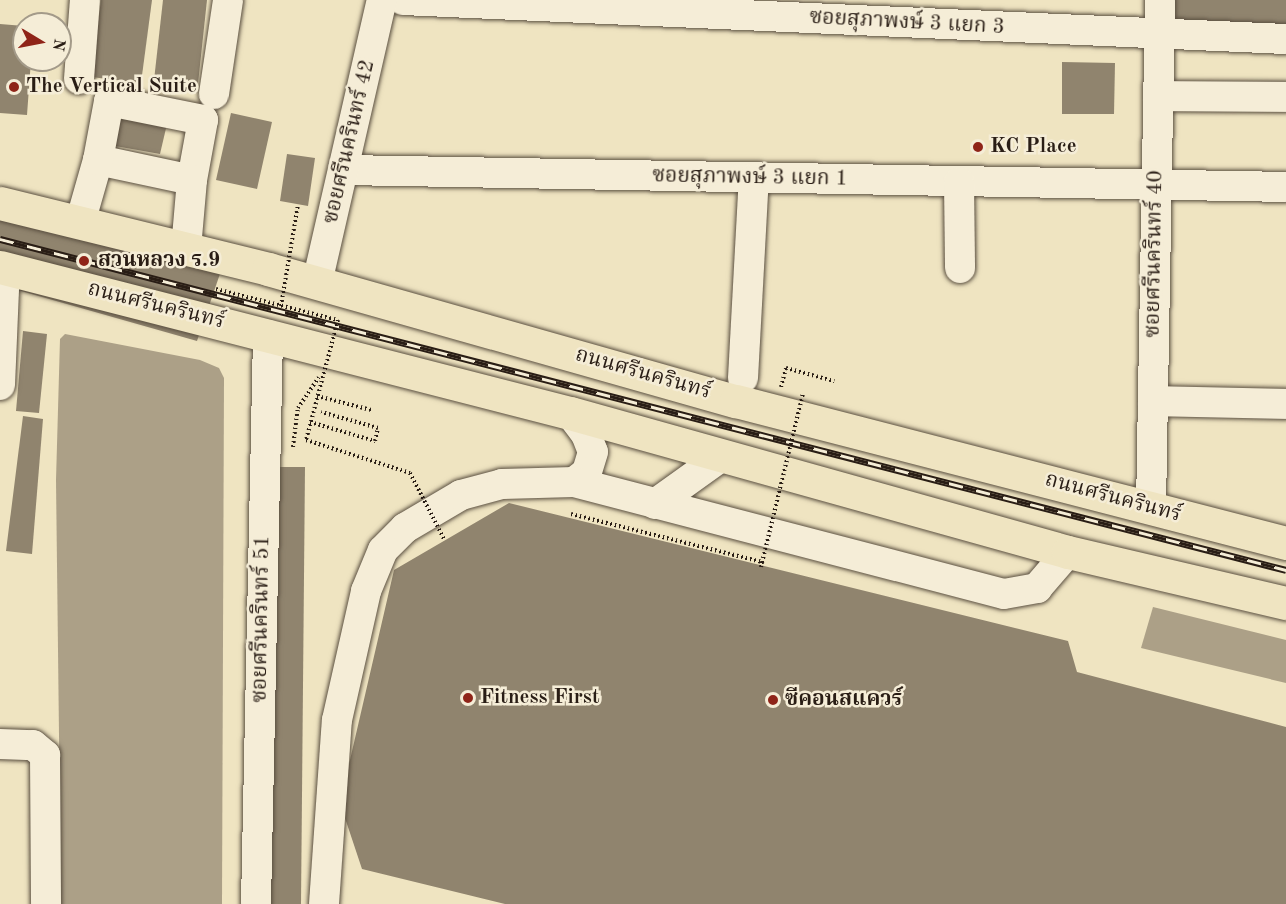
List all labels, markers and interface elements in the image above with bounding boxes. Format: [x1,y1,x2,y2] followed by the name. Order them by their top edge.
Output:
[809,5,1005,41] street label: ซอยสุภาพงษ์ 3 แยก 3
[12,12,72,72] north arrow
[49,37,67,52] text: N
[319,58,381,226] street label: ซอยศรีนครินทร์ 42
[26,74,197,100] place label: The Vertical Suite
[7,80,21,94] marker: The Vertical Suite
[990,134,1077,160] place label: KC Place
[971,140,985,154] marker: KC Place
[652,164,848,192] street label: ซอยสุภาพงษ์ 3 แยก 1
[1141,170,1169,338] street label: ซอยศรีนครินทร์ 40
[98,248,220,274] place label: สวนหลวง ร.9
[75,252,93,270] marker: สวนหลวง ร.9
[85,277,227,335] street label: ถนนศรีนครินทร์
[572,343,714,405] street label: ถนนศรีนครินทร์
[1042,468,1184,528] street label: ถนนศรีนครินทร์
[248,535,276,703] street label: ซอยศรีนครินทร์ 51
[480,685,600,711] place label: Fitness First
[785,687,902,713] place label: ซีคอนสแควร์
[461,691,475,705] marker: Fitness First
[766,693,780,707] marker: ซีคอนสแควร์

